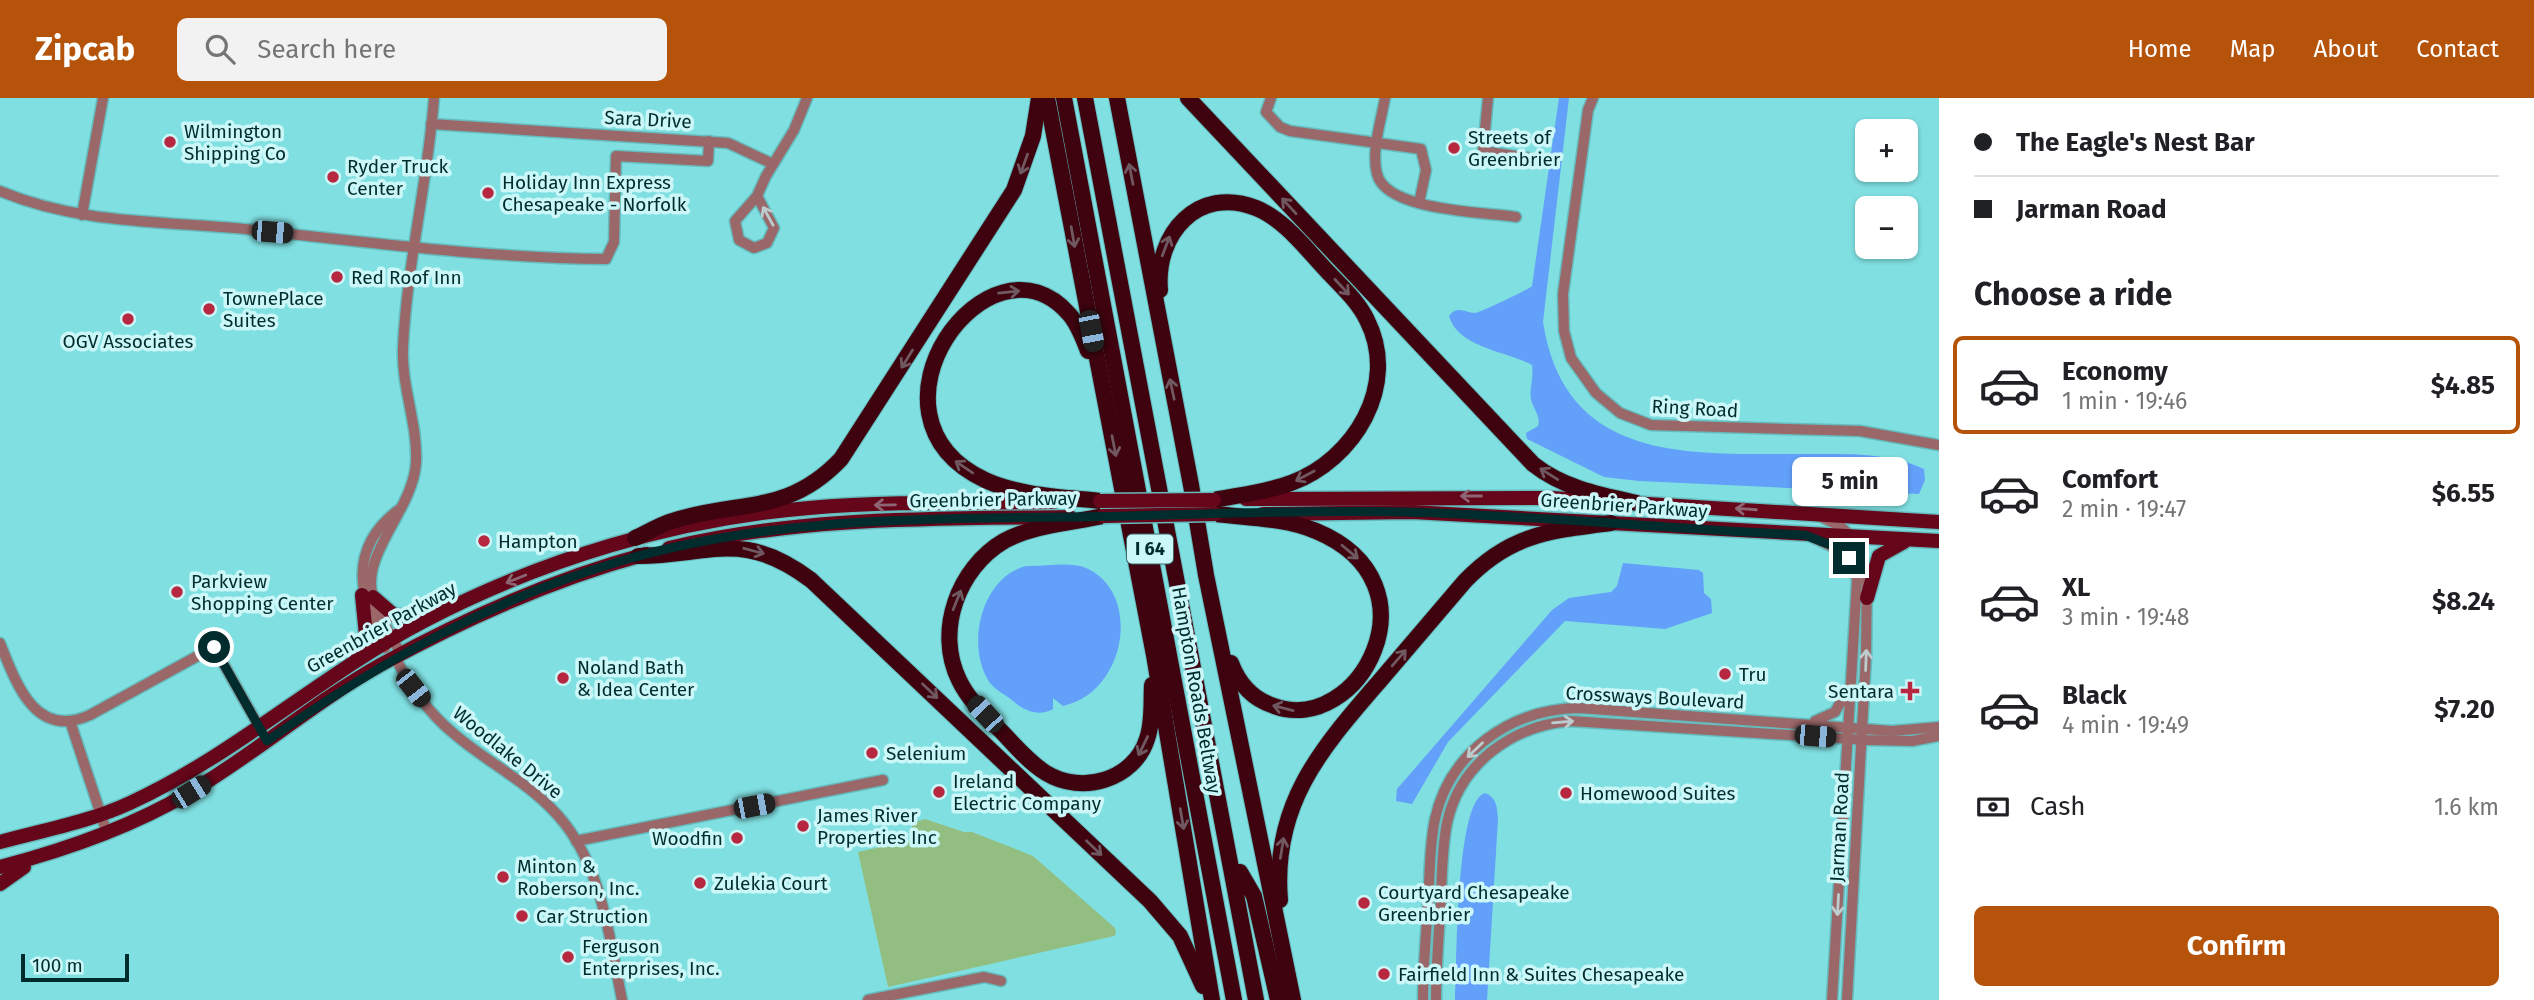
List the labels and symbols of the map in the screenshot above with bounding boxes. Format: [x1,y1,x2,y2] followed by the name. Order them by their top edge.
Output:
[604,106,692,133] street label: Sara Drive
[184,120,286,165] place label: Wilmington Shipping Co
[1468,126,1561,171] place label: Streets of Greenbrier
[162,134,178,150] marker: Wilmington Shipping Co
[1446,140,1462,156] marker: Streets of Greenbrier
[1017,153,1029,175] one-way arrow
[347,155,449,200] place label: Ryder Truck Center
[1124,163,1138,186] one-way arrow
[325,169,341,185] marker: Ryder Truck Center
[502,171,687,216] place label: Holiday Inn Express Chesapeake - Norfolk
[480,185,496,201] marker: Holiday Inn Express Chesapeake - Norfolk
[1281,197,1298,214] one-way arrow
[761,207,775,227] one-way arrow
[251,220,294,244] car
[1067,225,1080,248] one-way arrow
[1160,235,1173,257] one-way arrow
[351,266,462,289] place label: Red Roof Inn
[329,269,345,285] marker: Red Roof Inn
[1334,278,1351,295] one-way arrow
[997,285,1020,298] one-way arrow
[223,287,324,332] place label: TownePlace Suites
[201,301,217,317] marker: TownePlace Suites
[1077,308,1106,354] car
[120,311,136,327] marker: OGV Associates
[63,330,194,353] place label: OGV Associates
[900,349,915,368] one-way arrow
[1164,378,1178,401] one-way arrow
[1651,395,1739,422] street label: Ring Road
[1107,434,1121,457] one-way arrow
[1791,456,1907,505] callout: 5 min
[955,460,974,474] one-way arrow
[1540,467,1560,481] one-way arrow
[1296,469,1316,483] one-way arrow
[909,487,1078,512] street label: Greenbrier Parkway
[1540,488,1709,523] street label: Greenbrier Parkway
[1459,489,1482,503] one-way arrow
[873,498,896,511] one-way arrow
[1735,502,1757,515] one-way arrow
[498,530,578,553] place label: Hampton
[476,533,492,549] marker: Hampton
[1127,534,1173,564] road number: I 64
[1833,542,1865,574] route end
[1341,544,1359,560] one-way arrow
[743,546,765,559] one-way arrow
[191,570,334,615] place label: Parkview Shopping Center
[505,574,527,587] one-way arrow
[302,576,461,678] street label: Greenbrier Parkway
[169,584,185,600] marker: Parkview Shopping Center
[1167,585,1226,796] street label: Hampton Roads Beltway
[951,589,964,611] one-way arrow
[198,631,230,663] route start
[1391,649,1407,667] one-way arrow
[1859,649,1872,672] one-way arrow
[577,656,695,701] place label: Noland Bath & Idea Center
[1739,663,1767,686] place label: Tru
[392,665,435,711] car
[1717,666,1733,682] marker: Tru
[555,670,571,686] marker: Noland Bath & Idea Center
[1828,680,1894,703] place label: Sentara
[1565,681,1745,714] street label: Crossways Boulevard
[1900,681,1920,701] marker: Sentara
[921,683,938,700] one-way arrow
[963,691,1008,737] car
[448,701,567,804] street label: Woodlake Drive
[1272,701,1294,714] one-way arrow
[1551,715,1573,728] one-way arrow
[1794,724,1837,748] car
[1135,735,1149,756] one-way arrow
[1466,741,1483,758] one-way arrow
[886,742,966,765] place label: Selenium
[864,745,880,761] marker: Selenium
[953,770,1102,815] place label: Ireland Electric Company
[1825,771,1854,883] street label: Jarman Road
[168,772,215,812] car
[1580,782,1736,805] place label: Homewood Suites
[931,784,947,800] marker: Ireland Electric Company
[1558,785,1574,801] marker: Homewood Suites
[732,792,777,820] car
[817,804,937,849] place label: James River Properties Inc
[1176,807,1189,830] one-way arrow
[795,818,811,834] marker: James River Properties Inc
[652,827,723,850] place label: Woodfin
[729,830,745,846] marker: Woodfin
[1276,837,1289,860] one-way arrow
[1086,840,1103,857] one-way arrow
[517,855,639,900] place label: Minton & Roberson, Inc.
[495,869,511,885] marker: Minton & Roberson, Inc.
[714,872,828,895] place label: Zulekia Court
[692,875,708,891] marker: Zulekia Court
[1378,881,1570,926] place label: Courtyard Chesapeake Greenbrier
[1831,893,1844,916] one-way arrow
[1356,895,1372,911] marker: Courtyard Chesapeake Greenbrier
[536,905,648,928] place label: Car Struction
[514,908,530,924] marker: Car Struction
[582,935,720,980] place label: Ferguson Enterprises, Inc.
[560,949,576,965] marker: Ferguson Enterprises, Inc.
[21,951,130,983] scale bar
[1398,963,1684,986] place label: Fairfield Inn & Suites Chesapeake
[1376,966,1392,982] marker: Fairfield Inn & Suites Chesapeake

